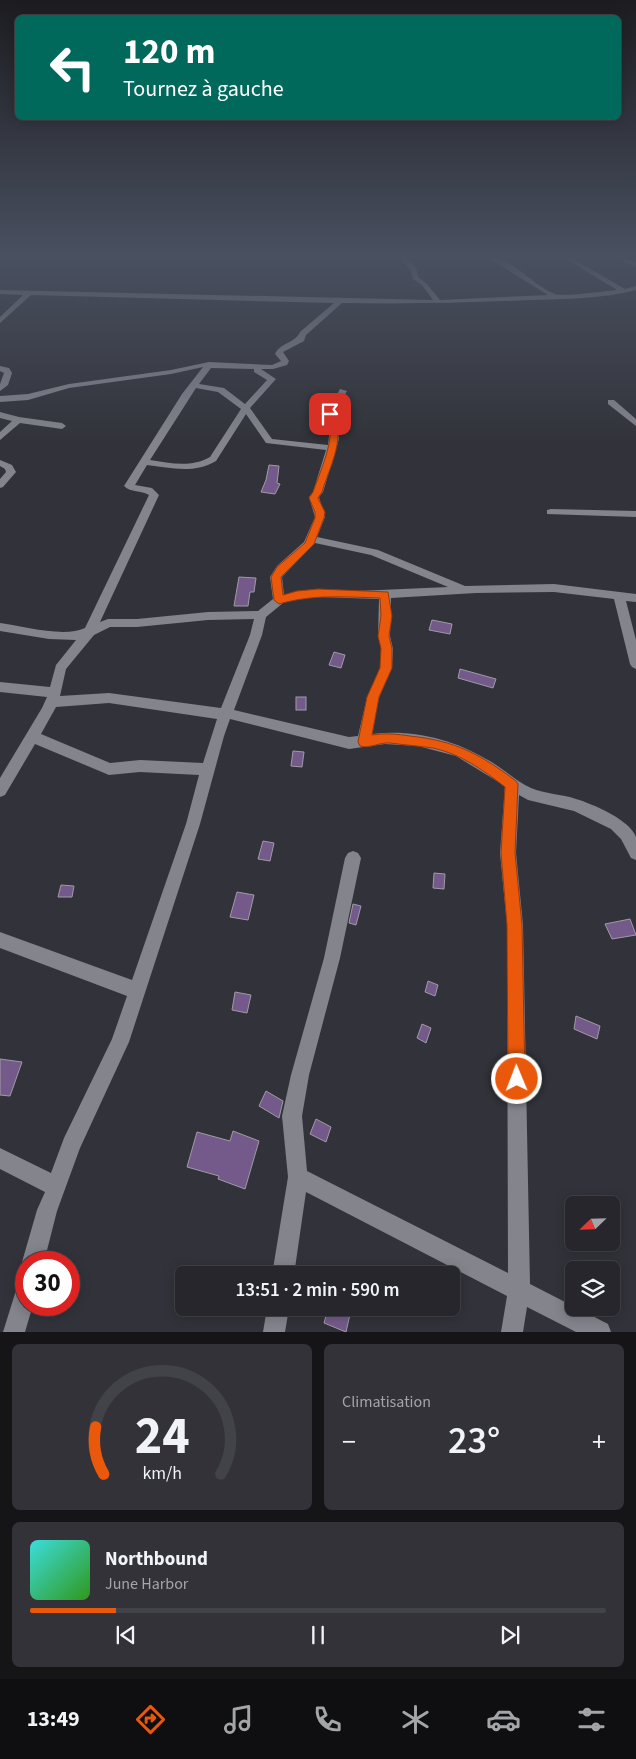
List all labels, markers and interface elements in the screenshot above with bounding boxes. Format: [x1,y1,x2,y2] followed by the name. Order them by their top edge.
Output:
[123,27,215,77] text: 120 m
[40,35,105,100] icon: left
[123,73,284,105] text: Tournez à gauche
[309,393,351,435] pin
[316,400,344,428] icon: arrive
[490,1052,542,1104] position arrow
[565,1196,620,1251] north arrow
[565,1196,620,1316] map controls
[15,1251,80,1316] speed limit sign: 30
[565,1261,620,1316] button: layers
[235,1277,400,1304] text: 13:51 · 2 min · 590 m
[342,1391,431,1413] text: Climatisation
[135,1400,189,1474] text: 24
[448,1414,500,1468] text: 23°
[342,1422,356,1462] text: −
[592,1422,606,1462] text: +
[142,1461,182,1486] text: km/h
[105,1546,208,1573] text: Northbound
[105,1573,188,1595] text: June Harbor
[112,1621,140,1649] icon: previous
[304,1621,332,1649] icon: pause
[496,1621,524,1649] icon: next
[133,1702,168,1737] icon: directions
[221,1702,256,1737] icon: music
[310,1702,345,1737] icon: phone
[398,1702,433,1737] icon: climate
[486,1702,521,1737] icon: car
[574,1702,609,1737] icon: filters
[27,1703,80,1735] text: 13:49

